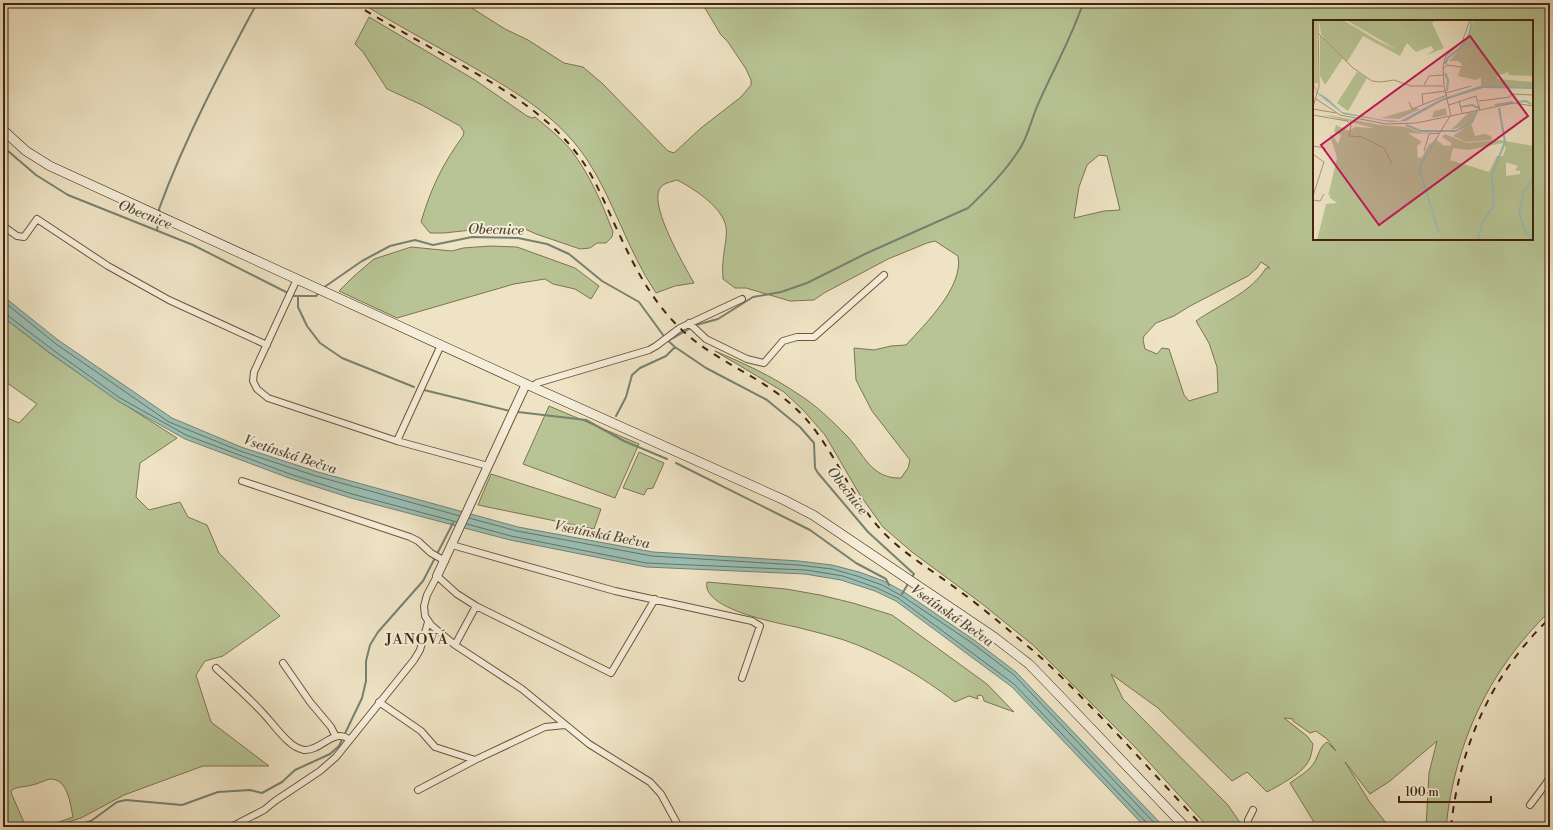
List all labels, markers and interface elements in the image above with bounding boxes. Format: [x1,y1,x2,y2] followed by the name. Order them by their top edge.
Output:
[1313,20,1533,240] inset map
[115,196,175,234] water label: Obecnice
[468,221,525,239] water label: Obecnice
[241,431,339,479] water label: Vsetínská Bečva
[823,463,872,519] water label: Obecnice
[553,517,652,553] water label: Vsetínská Bečva
[907,581,997,651] water label: Vsetínská Bečva
[384,629,449,649] district label: JANOVÁ
[1399,778,1491,804] scale bar
[1405,785,1439,800] text: 100 m

